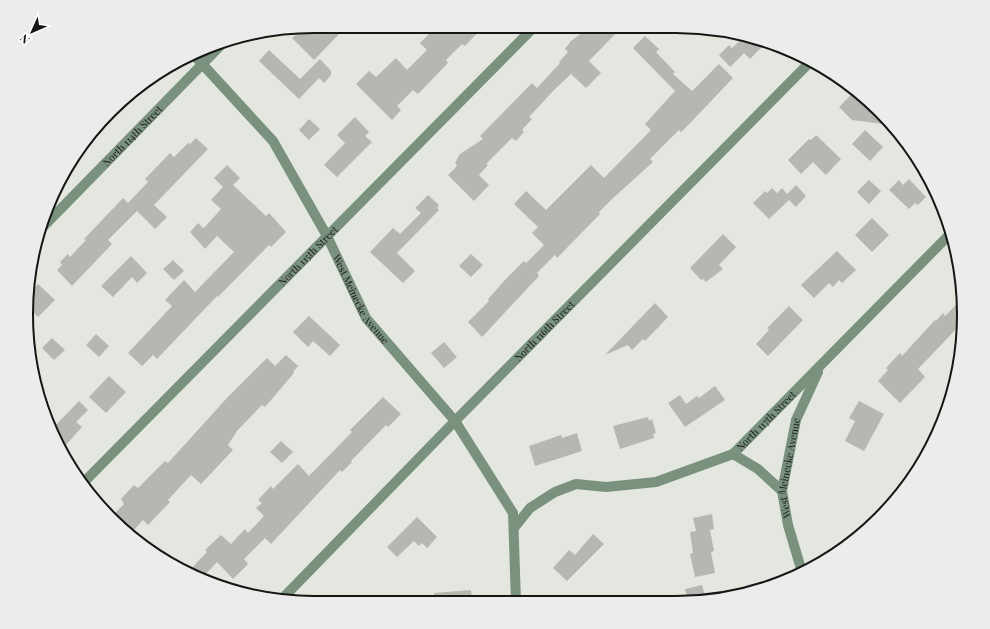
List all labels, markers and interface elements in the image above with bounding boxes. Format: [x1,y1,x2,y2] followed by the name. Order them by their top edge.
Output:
[12,12,52,52] north arrow
[16,31,33,48] text: N
[99,102,166,169] street label: North 114th Street
[275,222,341,288] street label: North 115th Street
[329,251,392,347] street label: West Meinecke Avenue
[511,297,578,364] street label: North 116th Street
[733,387,799,454] street label: North 117th Street
[774,417,803,520] street label: West Meinecke Avenue

